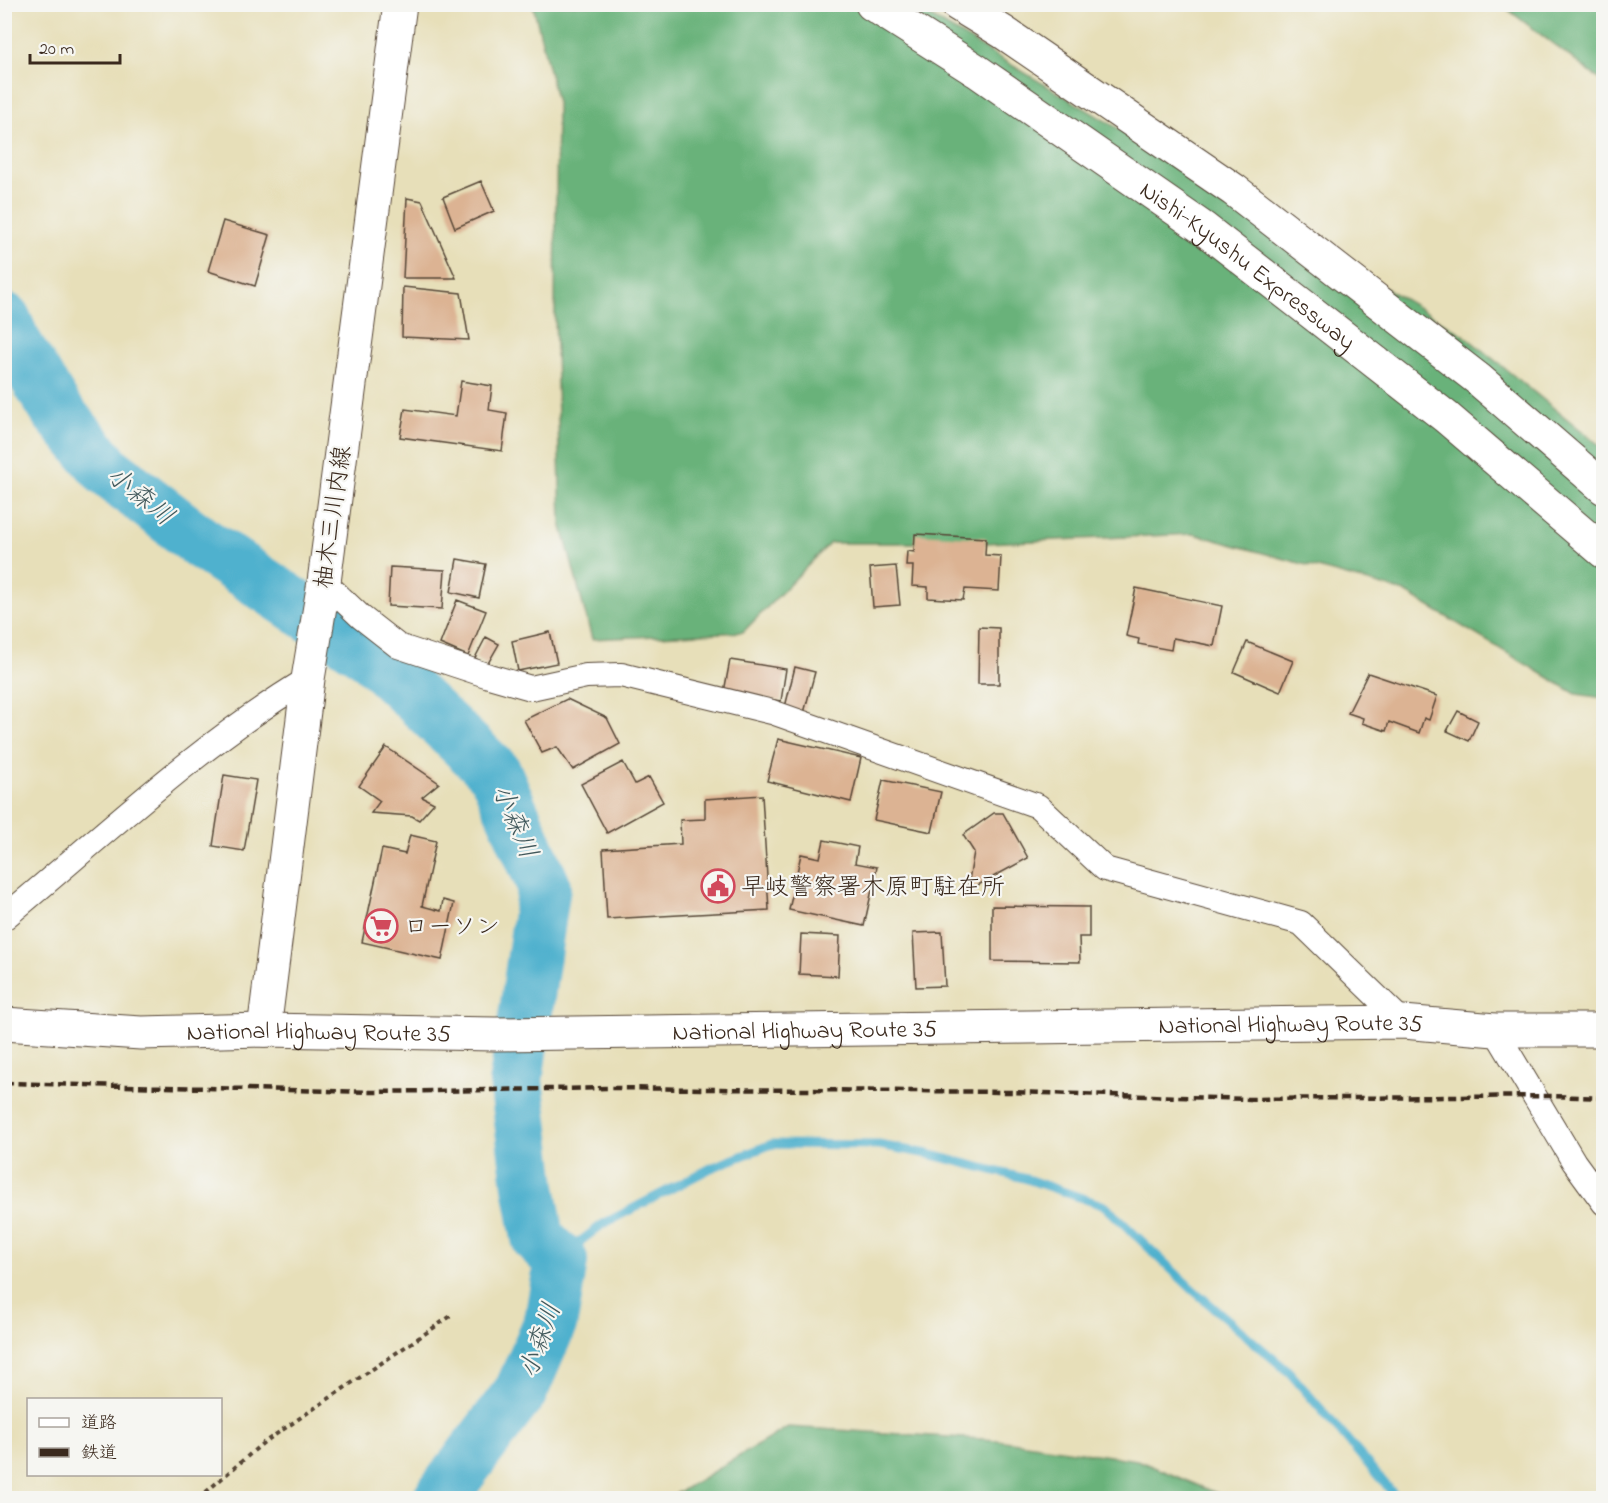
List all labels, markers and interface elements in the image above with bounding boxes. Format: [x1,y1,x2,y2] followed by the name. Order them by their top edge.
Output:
[30,27,120,65] scale bar
[39,37,74,63] text: 20 m
[1132,174,1362,361] street label: Nishi-Kyushu Expressway
[307,444,362,591] street label: 柚木三川内線
[97,458,181,537] water label: 小森川
[481,779,546,866] water label: 小森川
[700,868,736,904] public building icon: 早岐警察署木原町駐在所
[741,871,1005,906] place label: 早岐警察署木原町駐在所
[363,908,399,944] supermarket icon: ローソン
[404,911,500,946] place label: ローソン
[1158,1007,1424,1045] street label: National Highway Route 35
[672,1013,937,1052] street label: National Highway Route 35
[186,1015,451,1053] street label: National Highway Route 35
[511,1298,573,1384] water label: 小森川
[27,1398,222,1476] legend
[81,1411,117,1437] text: 道路
[81,1441,117,1467] text: 鉄道

